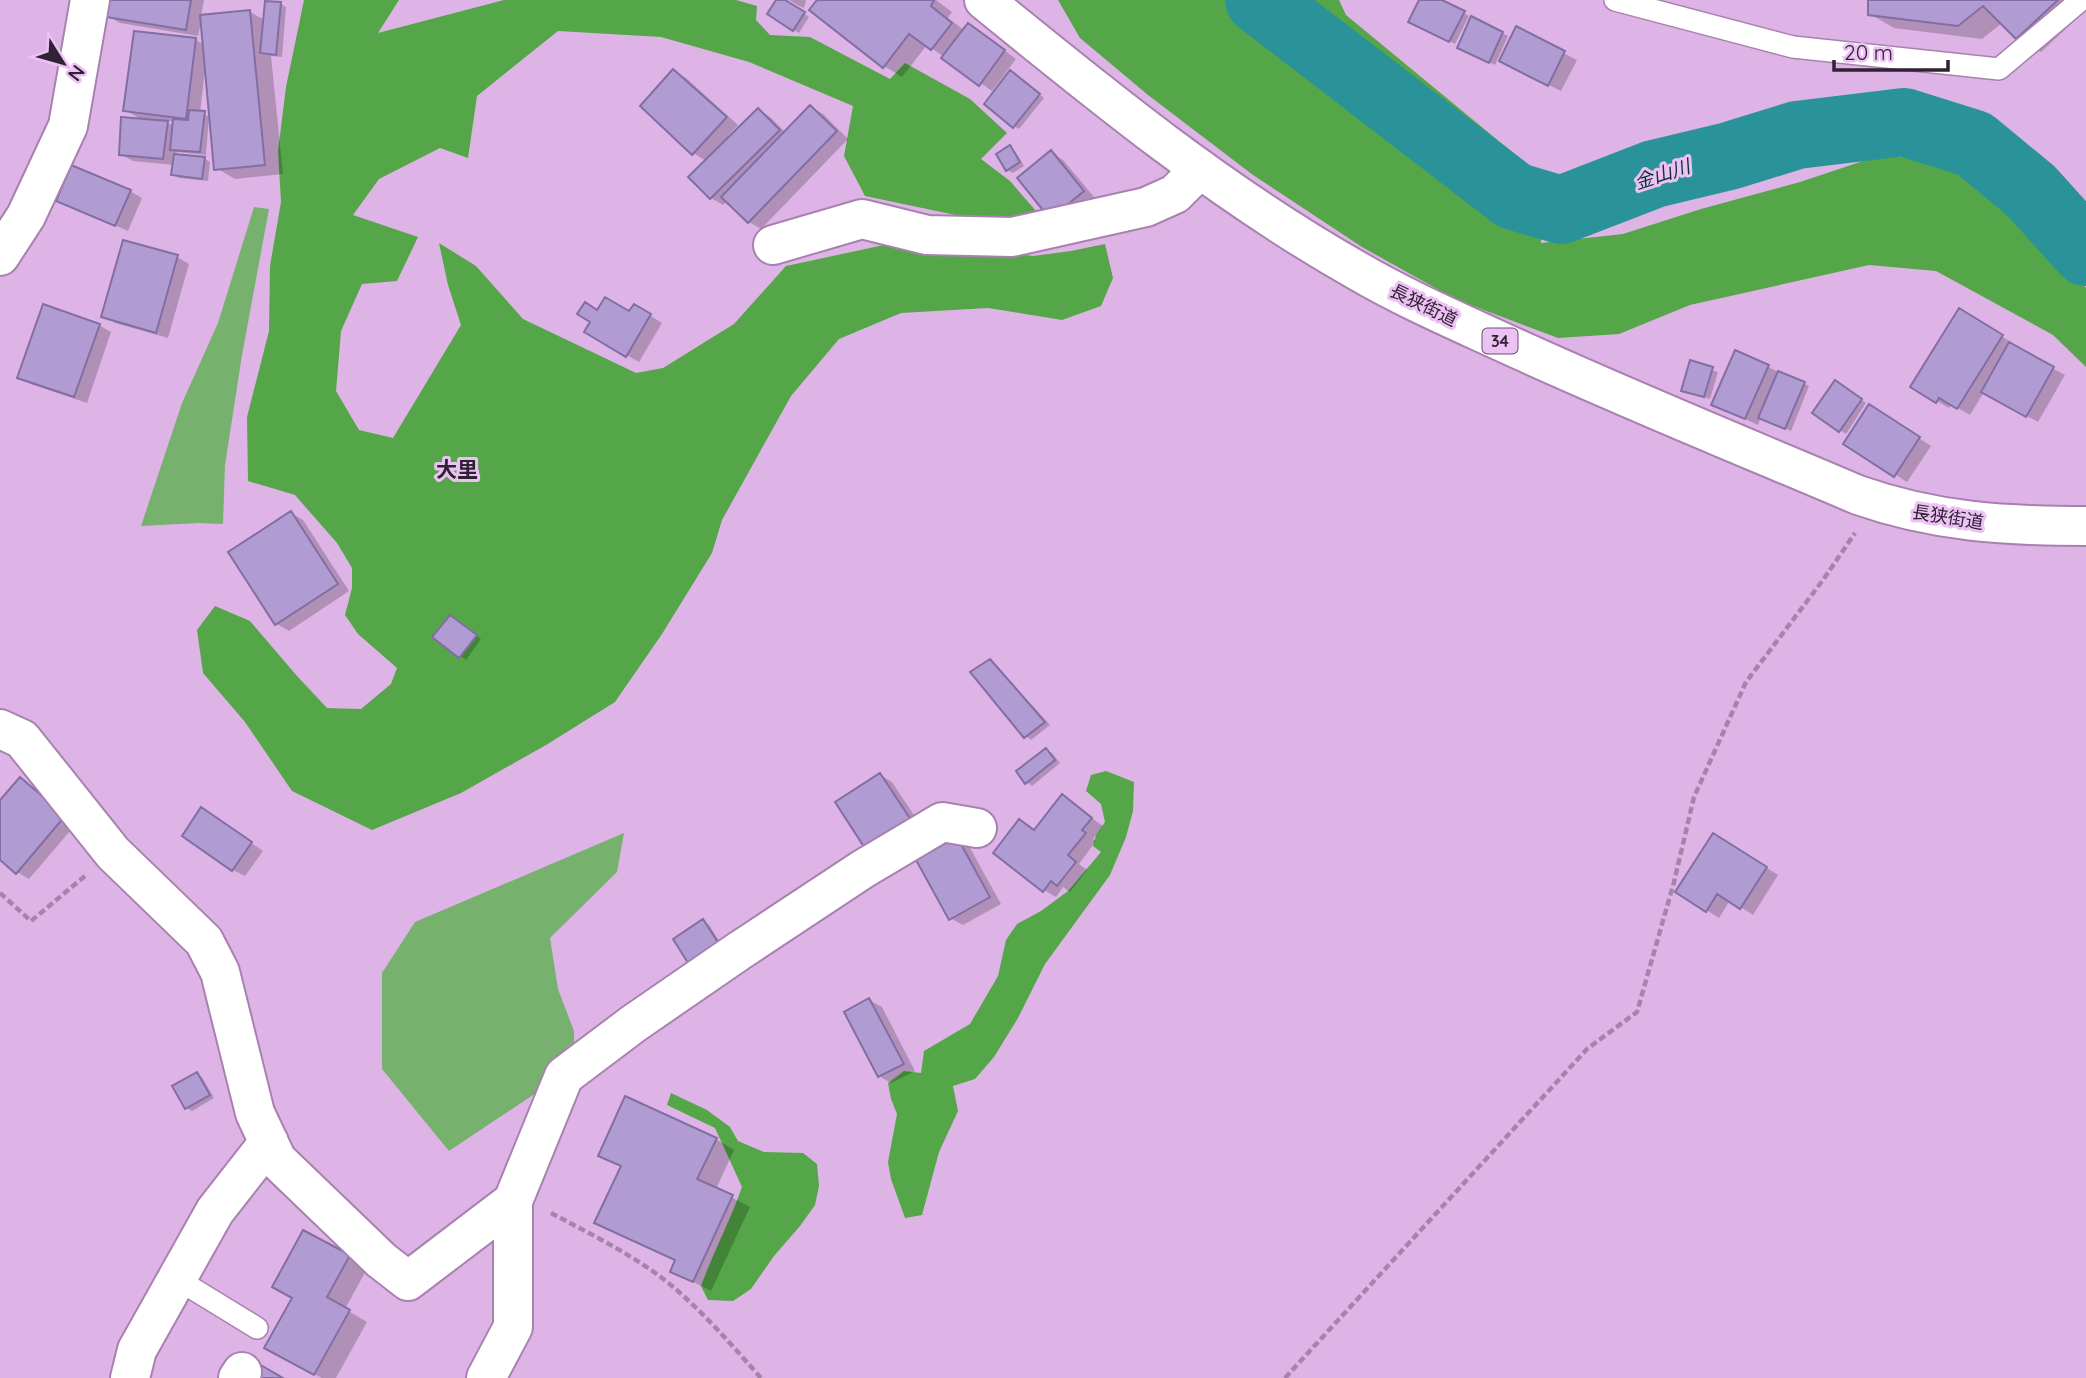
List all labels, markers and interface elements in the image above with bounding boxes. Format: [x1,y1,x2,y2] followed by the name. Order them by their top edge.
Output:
[28,28,98,98] north arrow
[1834,28,1948,72] scale bar
[1844,39,1893,65] text: 20 m
[63,60,90,86] text: N
[1631,153,1695,194] water label: 金山川
[1387,279,1461,331] street label: 長狭街道
[1482,328,1518,354] road number: 34
[436,456,478,482] district label: 大里
[1911,500,1985,534] street label: 長狭街道

